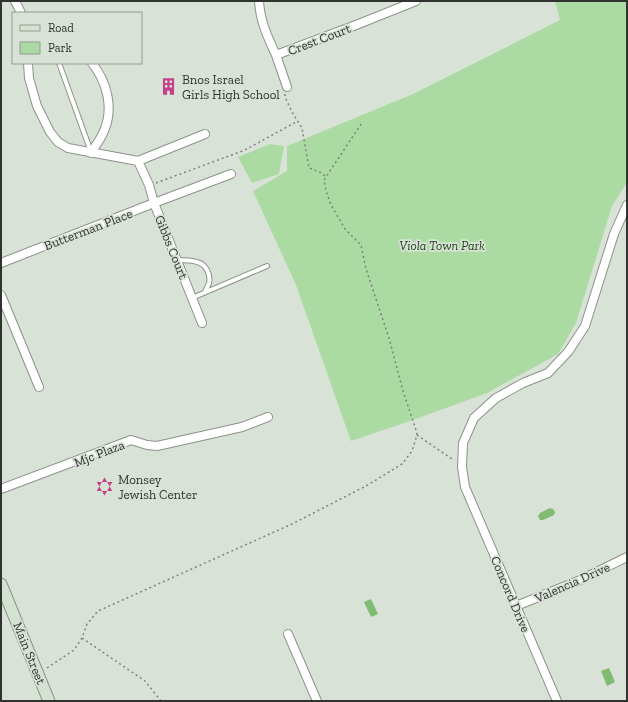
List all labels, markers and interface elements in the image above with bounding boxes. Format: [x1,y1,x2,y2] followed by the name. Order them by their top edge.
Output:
[12,12,142,64] legend
[48,21,74,35] text: Road
[286,21,353,58] street label: Crest Court
[48,41,73,55] text: Park
[182,72,280,102] place label: Bnos Israel Girls High School
[159,76,179,96] building icon: Bnos Israel Girls High School
[42,206,135,253] street label: Butterman Place
[152,213,191,282] street label: Gibbs Court
[399,238,485,253] park label: Viola Town Park
[72,437,128,471] street label: Mjc Plaza
[118,472,197,502] place label: Monsey Jewish Center
[95,476,115,496] synagogue icon: Monsey Jewish Center
[488,554,533,635] street label: Concord Drive
[532,559,612,606] street label: Valencia Drive
[10,620,49,687] street label: Main Street

